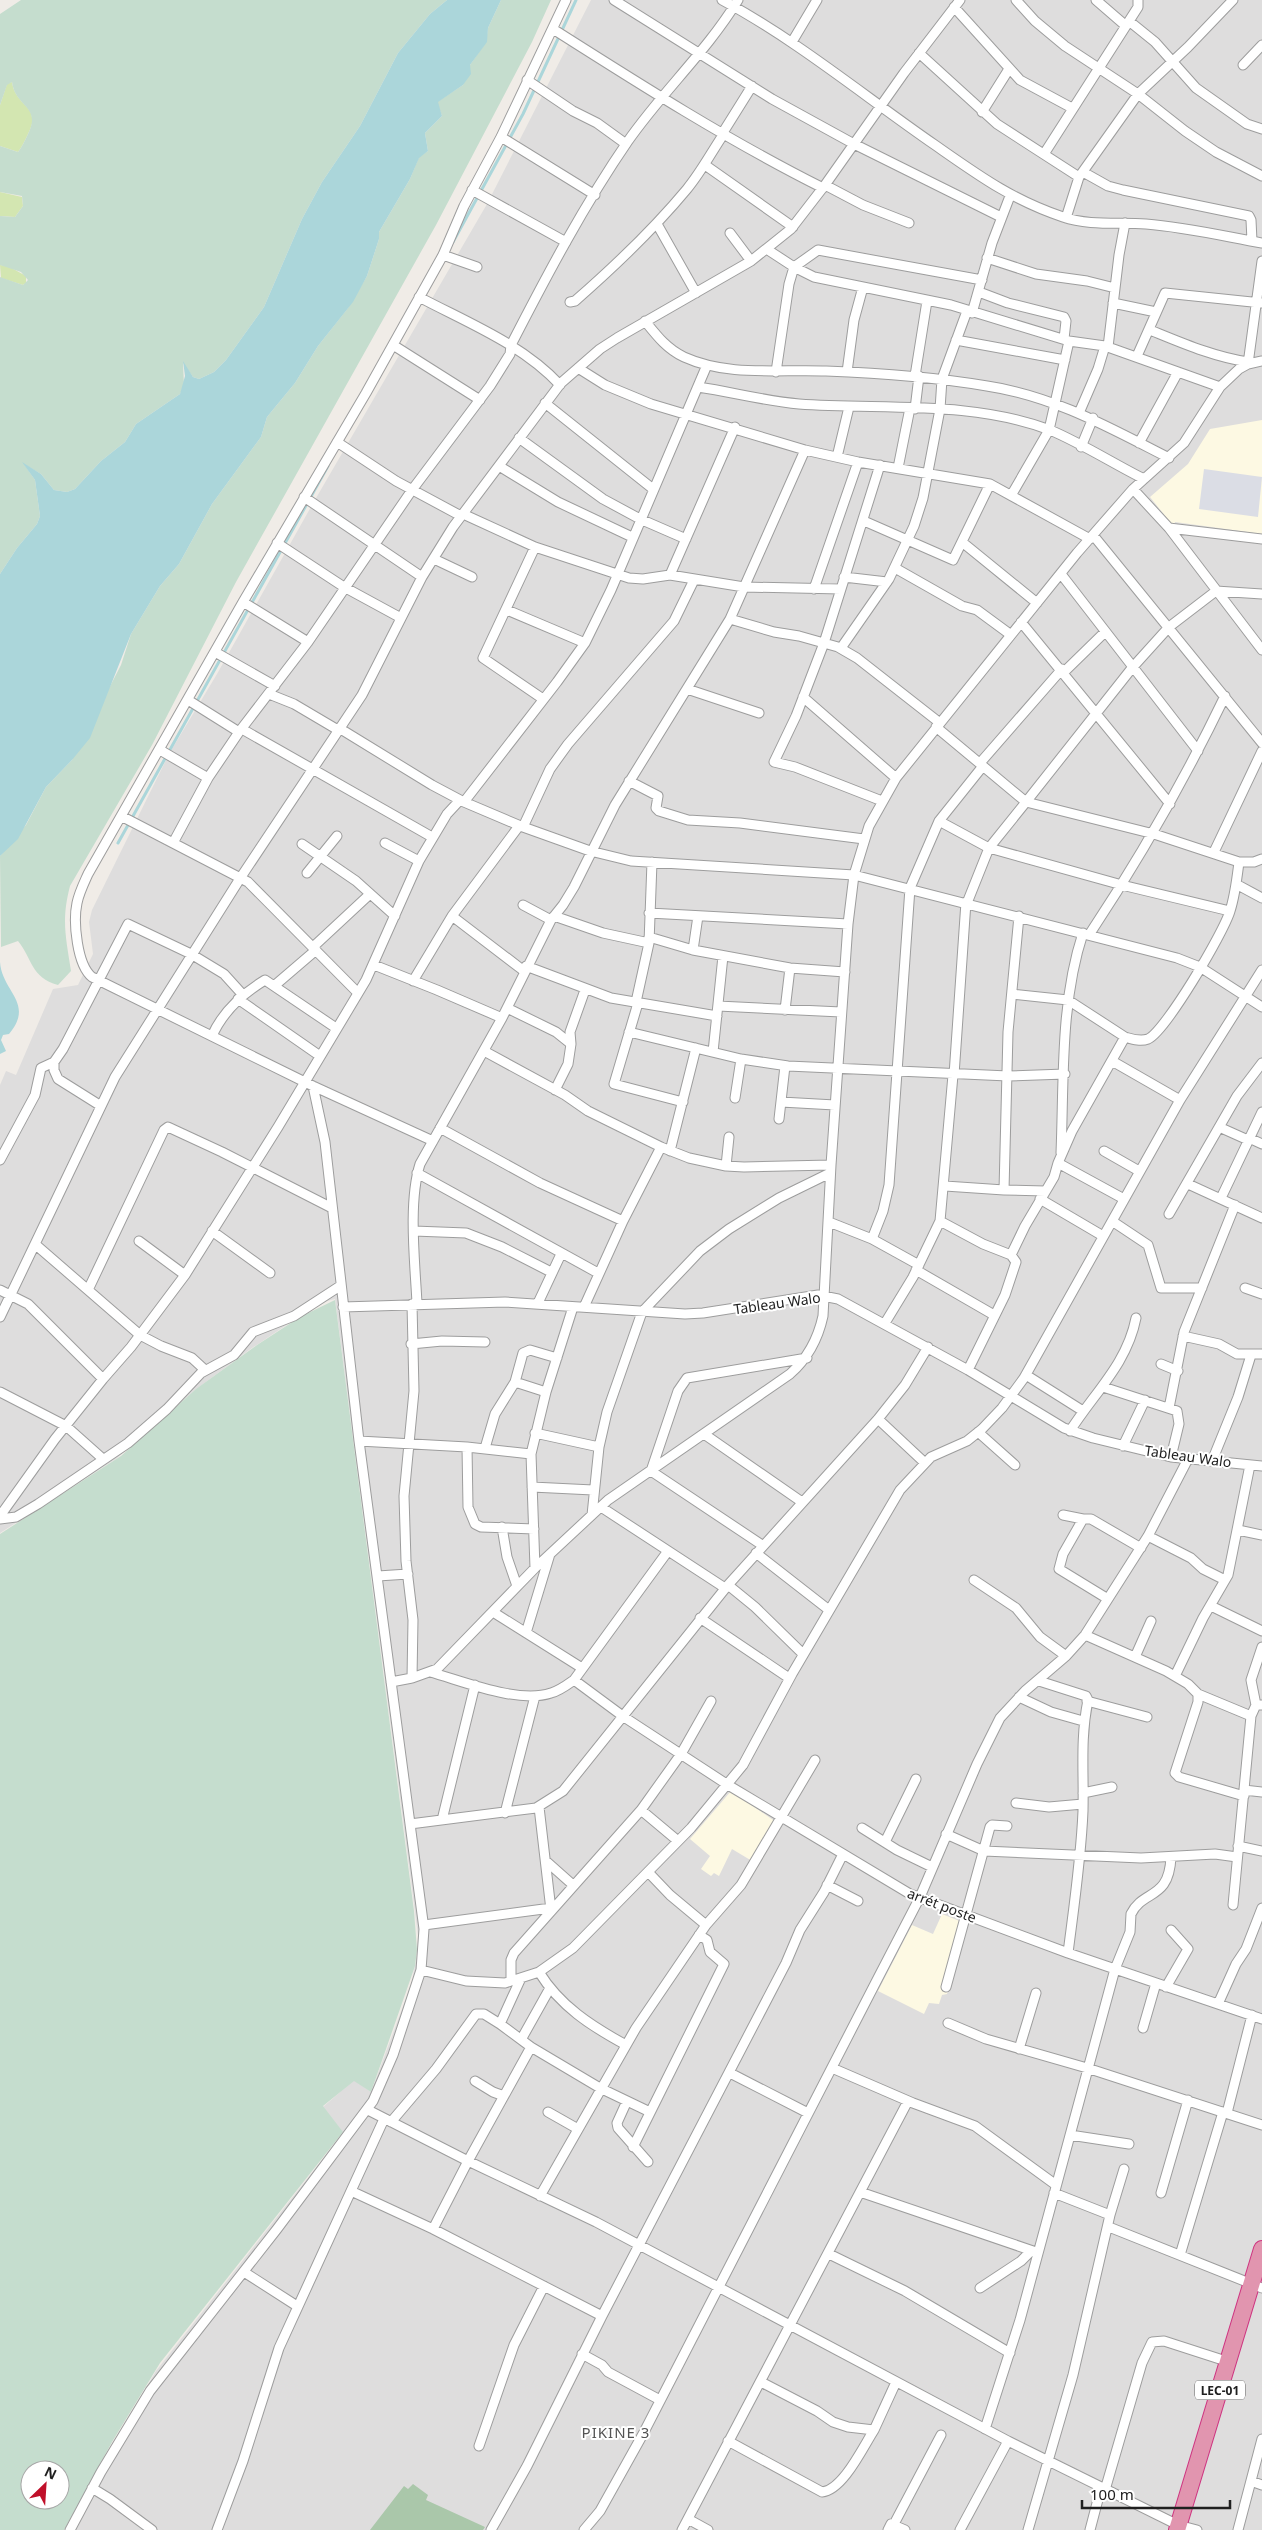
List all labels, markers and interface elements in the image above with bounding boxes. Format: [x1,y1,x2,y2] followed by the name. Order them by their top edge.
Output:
[732,1288,822,1318] street label: Tableau Walo
[1143,1441,1233,1471] street label: Tableau Walo
[905,1883,979,1927] street label: arrét poste
[1195,2380,1245,2400] road number: LEC-01
[582,2422,650,2442] district label: PIKINE 3
[20,2460,70,2510] north arrow
[42,2462,60,2484] text: N
[1082,2478,1230,2510] scale bar
[1090,2484,1134,2504] text: 100 m

